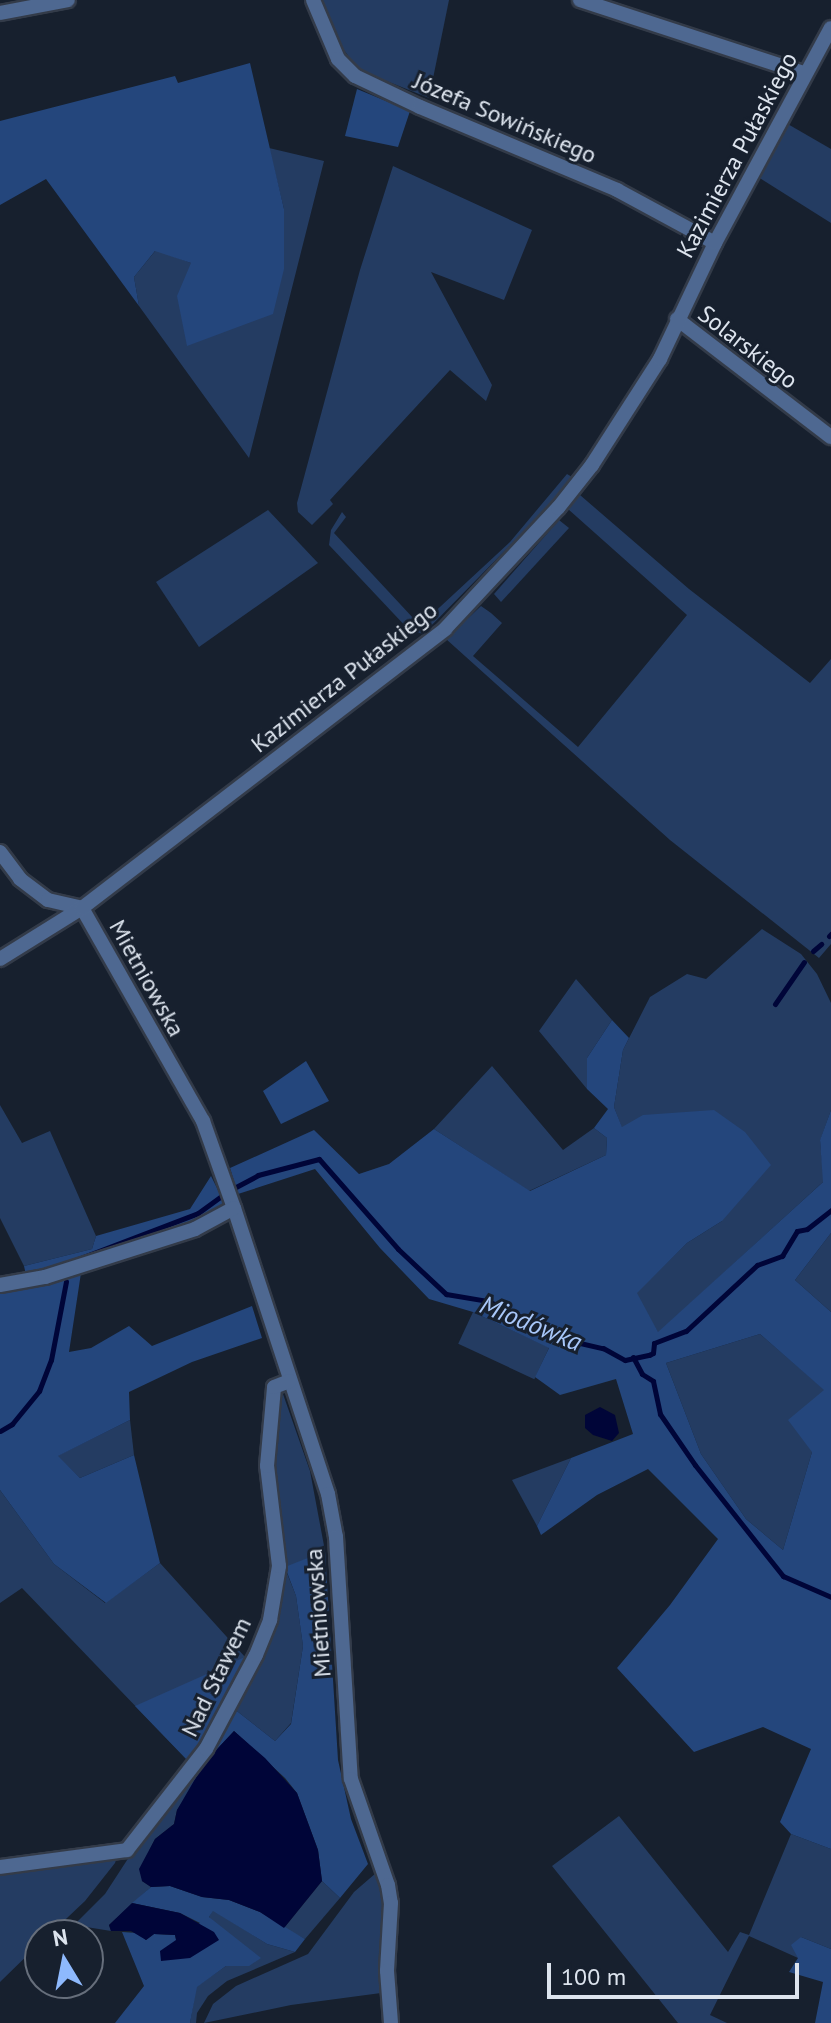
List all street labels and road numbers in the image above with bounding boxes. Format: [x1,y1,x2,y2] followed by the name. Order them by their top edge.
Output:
[671,47,803,263] street label: Kazimierza Pułaskiego
[409,66,601,170] street label: Józefa Sowińskiego
[692,299,804,395] street label: Solarskiego
[245,595,443,759] street label: Kazimierza Pułaskiego
[103,915,191,1041] street label: Mietniowska
[299,1548,337,1678] street label: Mietniowska
[175,1613,257,1741] street label: Nad Stawem

